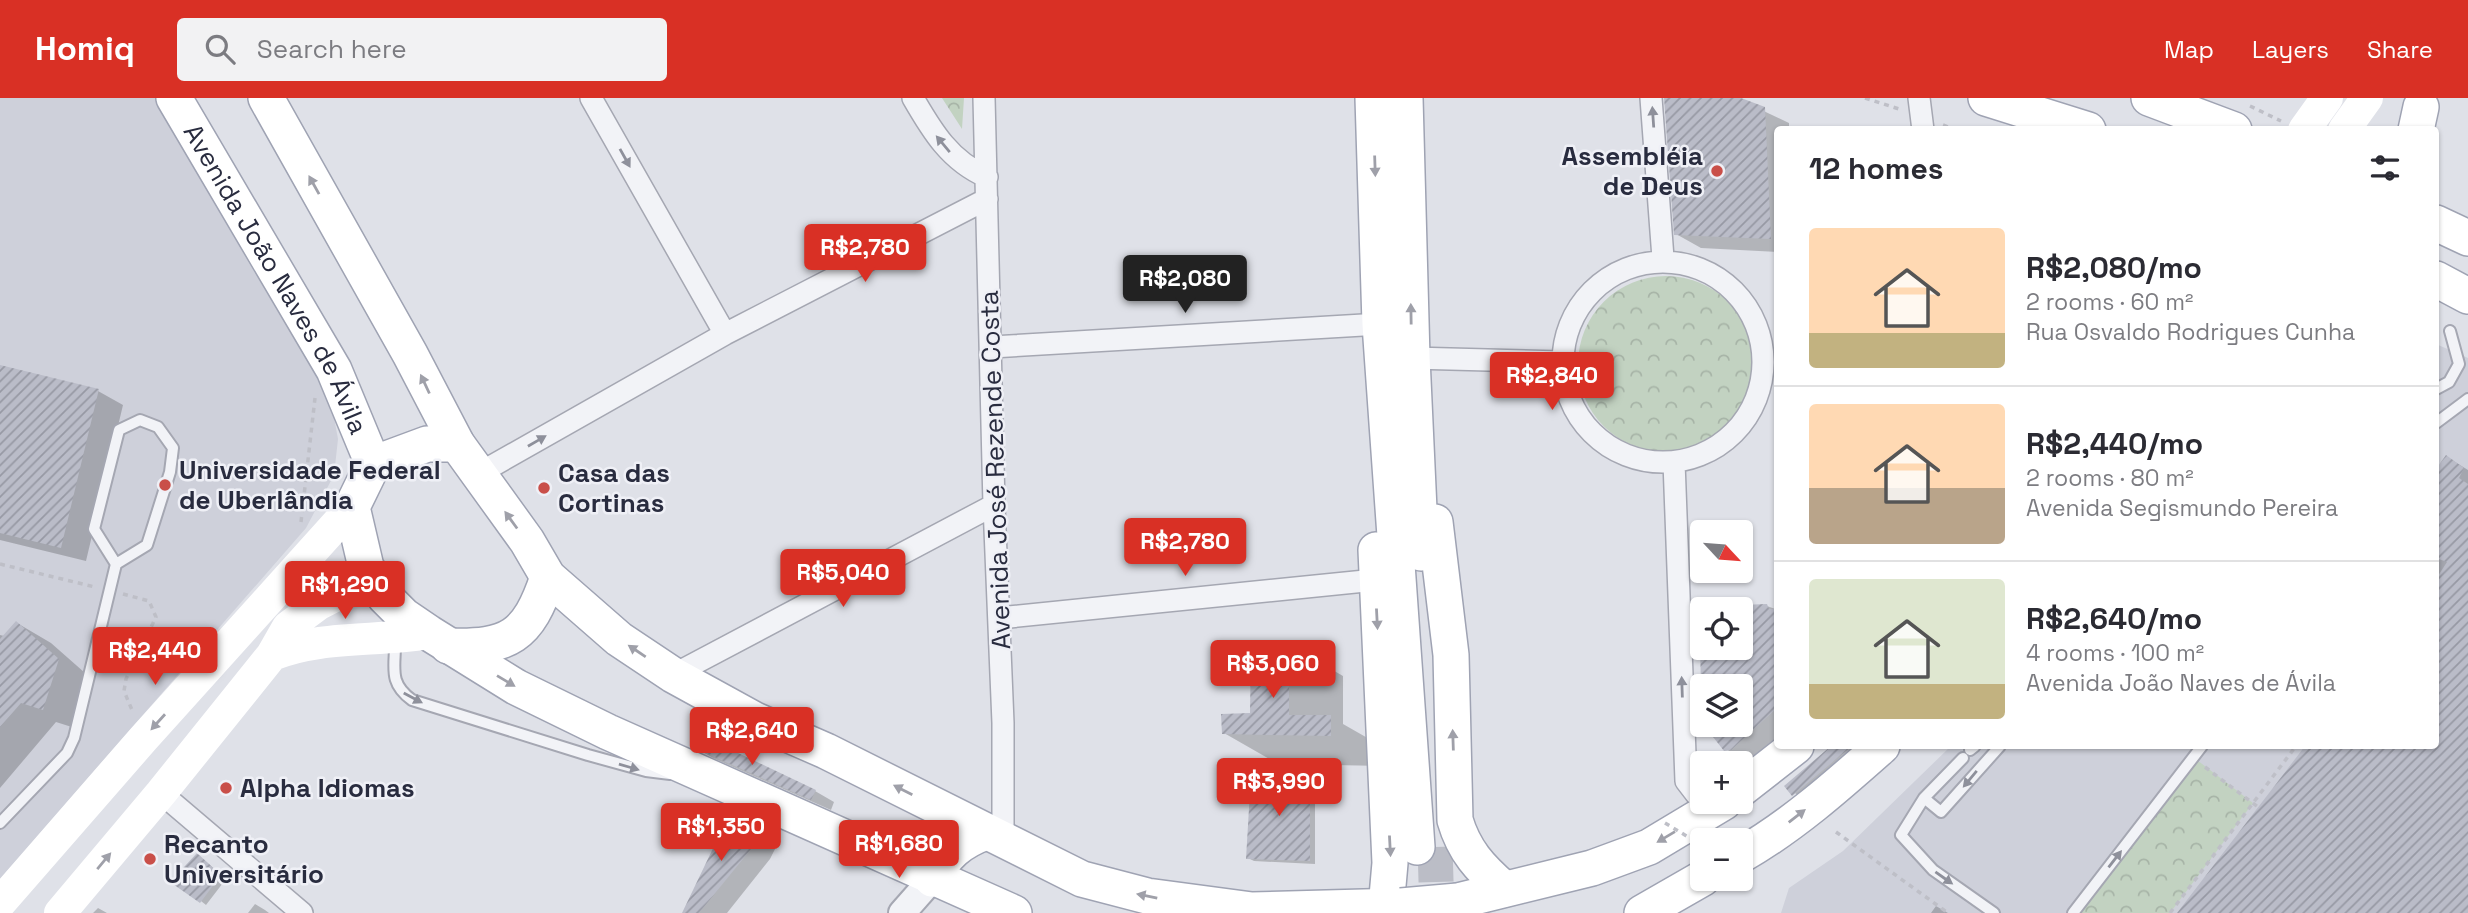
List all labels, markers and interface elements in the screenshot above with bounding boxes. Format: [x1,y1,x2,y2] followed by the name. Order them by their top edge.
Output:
[177,18,667,81] search box
[35,28,135,70] text: Homiq
[201,30,239,68] icon: search
[257,32,407,66] text: Search here
[2164,34,2214,65] text: Map
[2252,34,2329,65] text: Layers
[2367,34,2433,65] text: Share
[1647,106,1658,128] one-way arrow
[176,118,376,439] street label: Avenida João Naves de Ávila
[936,136,951,153] one-way arrow
[1562,139,1703,203] place label: Assembléia de Deus
[619,148,631,167] one-way arrow
[1809,149,1944,188] text: 12 homes
[2366,149,2404,187] icon: filters
[1370,155,1381,177] one-way arrow
[1709,163,1725,179] marker: Assembléia de Deus
[308,176,320,195] one-way arrow
[800,225,930,284] pin: R$2,780
[820,232,910,262] text: R$2,780
[2026,248,2202,287] text: R$2,080/mo
[1120,256,1250,315] pin: R$2,080
[1865,256,1949,340] icon: home
[1139,263,1231,293] text: R$2,080
[2026,287,2193,317] text: 2 rooms · 60 m²
[972,290,1018,650] street label: Avenida José Rezende Costa
[1405,302,1416,324] one-way arrow
[2026,317,2355,347] text: Rua Osvaldo Rodrigues Cunha
[1487,352,1617,412] pin: R$2,840
[1506,360,1598,390] text: R$2,840
[419,374,431,394] one-way arrow
[2026,424,2203,463] text: R$2,440/mo
[1865,432,1949,516] icon: home
[528,435,547,447] one-way arrow
[179,453,441,517] place label: Universidade Federal de Uberlândia
[558,456,670,520] place label: Casa das Cortinas
[2026,463,2194,493] text: 2 rooms · 80 m²
[157,477,173,493] marker: Universidade Federal de Uberlândia
[536,480,552,496] marker: Casa das Cortinas
[2026,493,2338,523] text: Avenida Segismundo Pereira
[504,511,518,529] one-way arrow
[1120,518,1250,578] pin: R$2,780
[1690,520,1754,583] north arrow
[1690,520,1753,891] map controls
[1140,526,1230,556] text: R$2,780
[778,550,908,609] pin: R$5,040
[796,557,890,587] text: R$5,040
[280,561,410,621] pin: R$1,290
[301,569,389,599] text: R$1,290
[1690,597,1753,660] button: locate
[2026,599,2202,638] text: R$2,640/mo
[1865,607,1949,691] icon: home
[1372,608,1383,630] one-way arrow
[90,628,220,687] pin: R$2,440
[108,635,202,665] text: R$2,440
[2026,638,2204,668] text: 4 rooms · 100 m²
[1208,640,1338,700] pin: R$3,060
[628,644,646,658] one-way arrow
[1227,648,1319,678] text: R$3,060
[2026,668,2336,698] text: Avenida João Naves de Ávila
[1690,674,1753,737] button: layers
[497,675,516,688] one-way arrow
[1677,676,1688,698] one-way arrow
[403,692,423,704] one-way arrow
[687,708,817,767] pin: R$2,640
[151,713,167,730] one-way arrow
[706,715,798,745] text: R$2,640
[1447,729,1459,751] one-way arrow
[1690,751,1753,814] button: +
[1214,758,1344,818] pin: R$3,990
[619,762,640,772] one-way arrow
[1233,766,1325,796] text: R$3,990
[1963,769,1978,787] one-way arrow
[240,771,415,805] place label: Alpha Idiomas
[218,780,234,796] marker: Alpha Idiomas
[893,785,913,796] one-way arrow
[656,804,786,863] pin: R$1,350
[1788,810,1806,824] one-way arrow
[677,811,765,841] text: R$1,350
[834,820,964,880] pin: R$1,680
[164,827,324,891] place label: Recanto Universitário
[855,828,943,858] text: R$1,680
[1690,828,1753,891] button: −
[1656,830,1675,843] one-way arrow
[1384,835,1395,857] one-way arrow
[2107,850,2121,868] one-way arrow
[142,851,158,867] marker: Recanto Universitário
[96,852,112,870] one-way arrow
[1935,871,1953,885] one-way arrow
[1136,890,1158,901] one-way arrow

